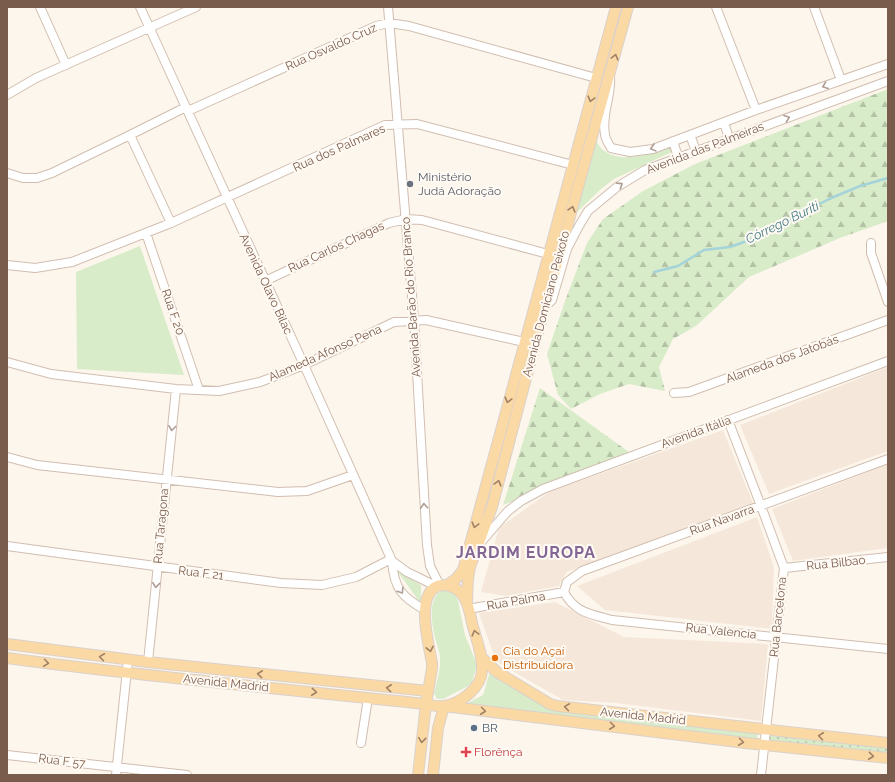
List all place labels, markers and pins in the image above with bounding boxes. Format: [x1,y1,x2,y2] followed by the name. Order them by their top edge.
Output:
[418,170,501,198] place label: Ministério Judá Adoração
[405,179,415,189] marker: Ministério Judá Adoração
[503,644,573,672] place label: Cia do Açaí Distribuidora
[490,653,500,663] marker: Cia do Açaí Distribuidora
[482,721,498,735] place label: BR
[469,723,479,733] marker: BR
[474,745,523,759] place label: Florênça
[461,747,471,757] marker: Florênça

